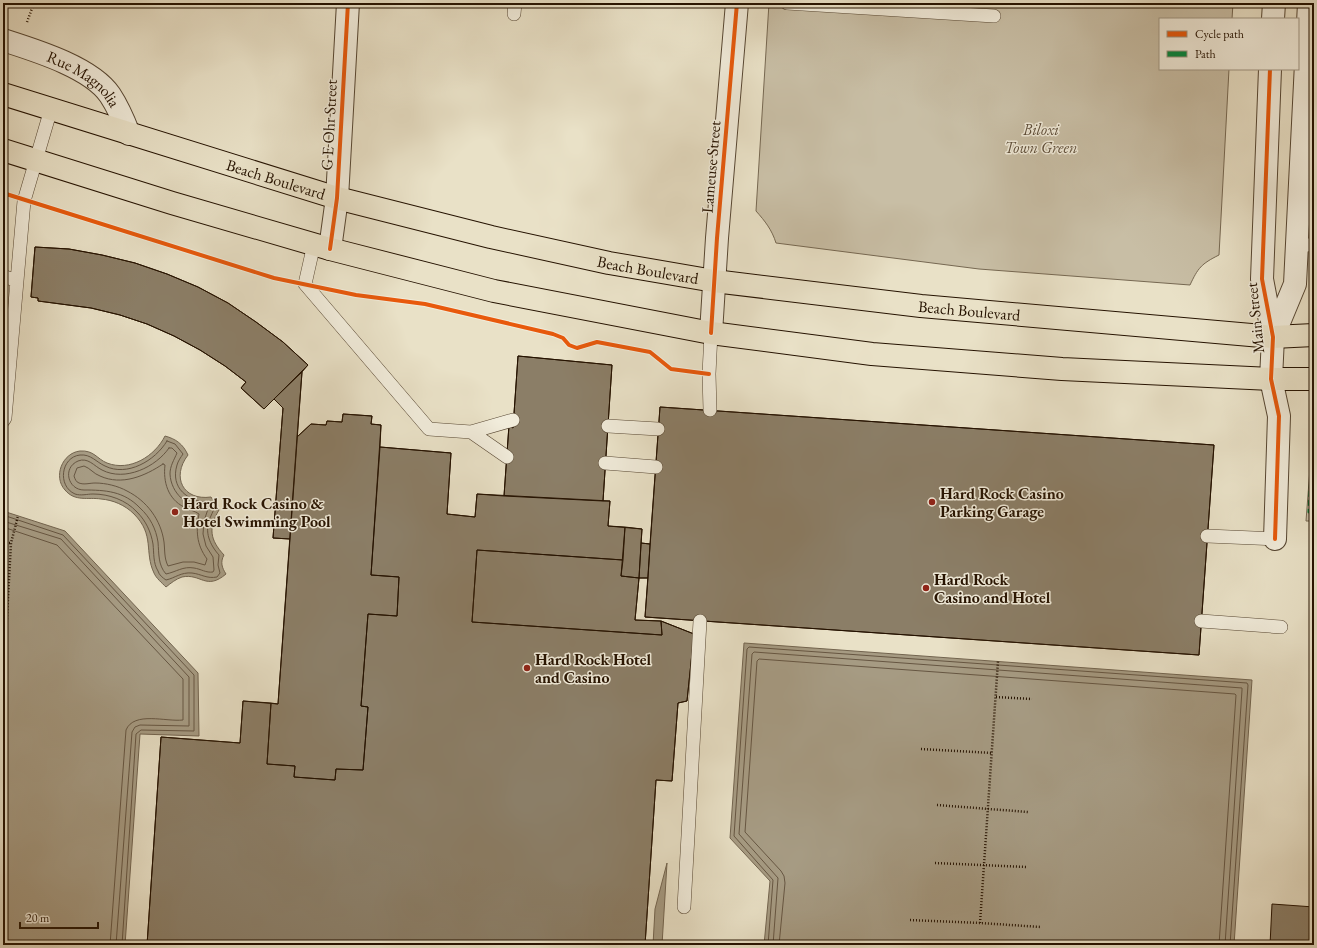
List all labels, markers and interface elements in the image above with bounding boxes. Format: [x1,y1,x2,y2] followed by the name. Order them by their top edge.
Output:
[1159,18,1299,70] legend
[1195,26,1244,42] text: Cycle path
[44,46,126,111] street label: Rue Magnolia
[1195,46,1216,62] text: Path
[316,79,342,171] street label: G E Ohr Street
[1005,119,1077,158] park label: Biloxi Town Green
[697,120,725,214] street label: Lameuse Street
[224,154,329,205] street label: Beach Boulevard
[595,250,701,289] street label: Beach Boulevard
[1241,281,1269,355] street label: Main Street
[917,295,1022,325] street label: Beach Boulevard
[940,483,1064,522] place label: Hard Rock Casino Parking Garage
[183,493,331,532] place label: Hard Rock Casino & Hotel Swimming Pool
[927,497,937,507] marker: Hard Rock Casino Parking Garage
[170,507,180,517] marker: Hard Rock Casino & Hotel Swimming Pool
[934,569,1051,608] place label: Hard Rock Casino and Hotel
[921,583,931,593] marker: Hard Rock Casino and Hotel
[535,649,651,688] place label: Hard Rock Hotel and Casino
[522,663,532,673] marker: Hard Rock Hotel and Casino
[20,904,98,930] scale bar
[26,910,50,926] text: 20 m

